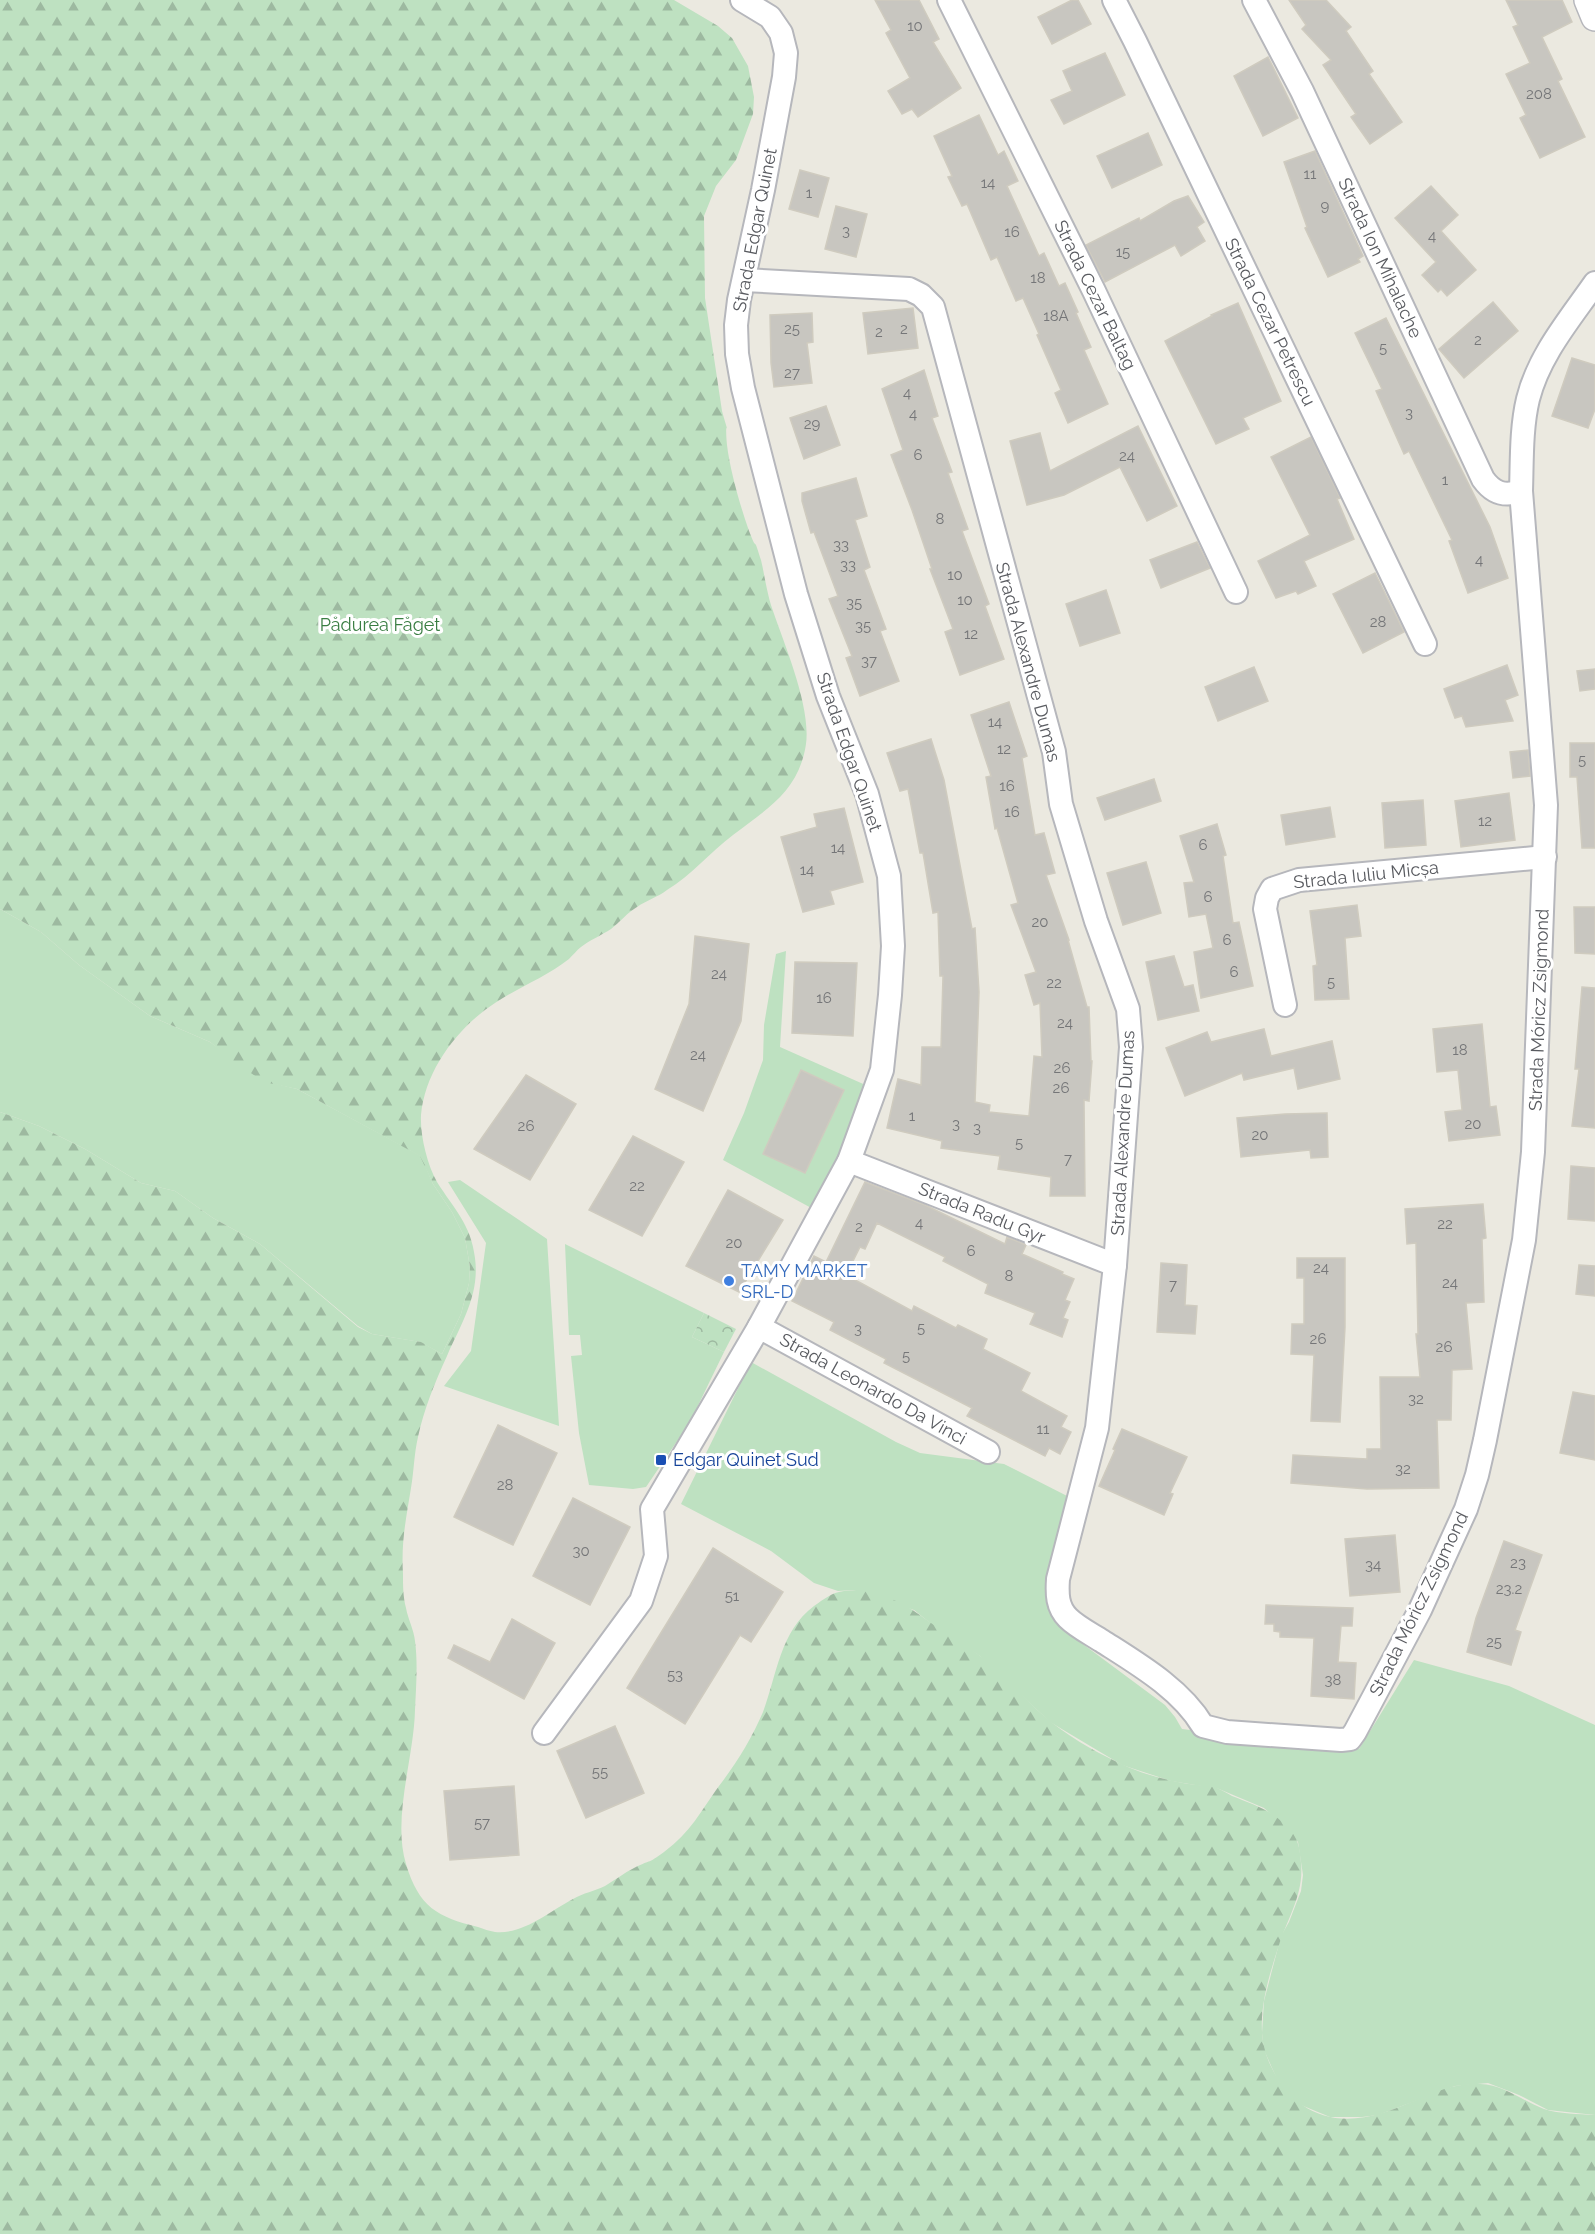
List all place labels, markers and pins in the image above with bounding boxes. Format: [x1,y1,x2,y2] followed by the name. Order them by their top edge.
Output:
[741,1260,868,1302] place label: TAMY MARKET SRL-D
[722,1274,736,1288] marker: TAMY MARKET SRL-D
[673,1449,819,1470] place label: Edgar Quinet Sud
[654,1453,668,1467] marker: Edgar Quinet Sud

